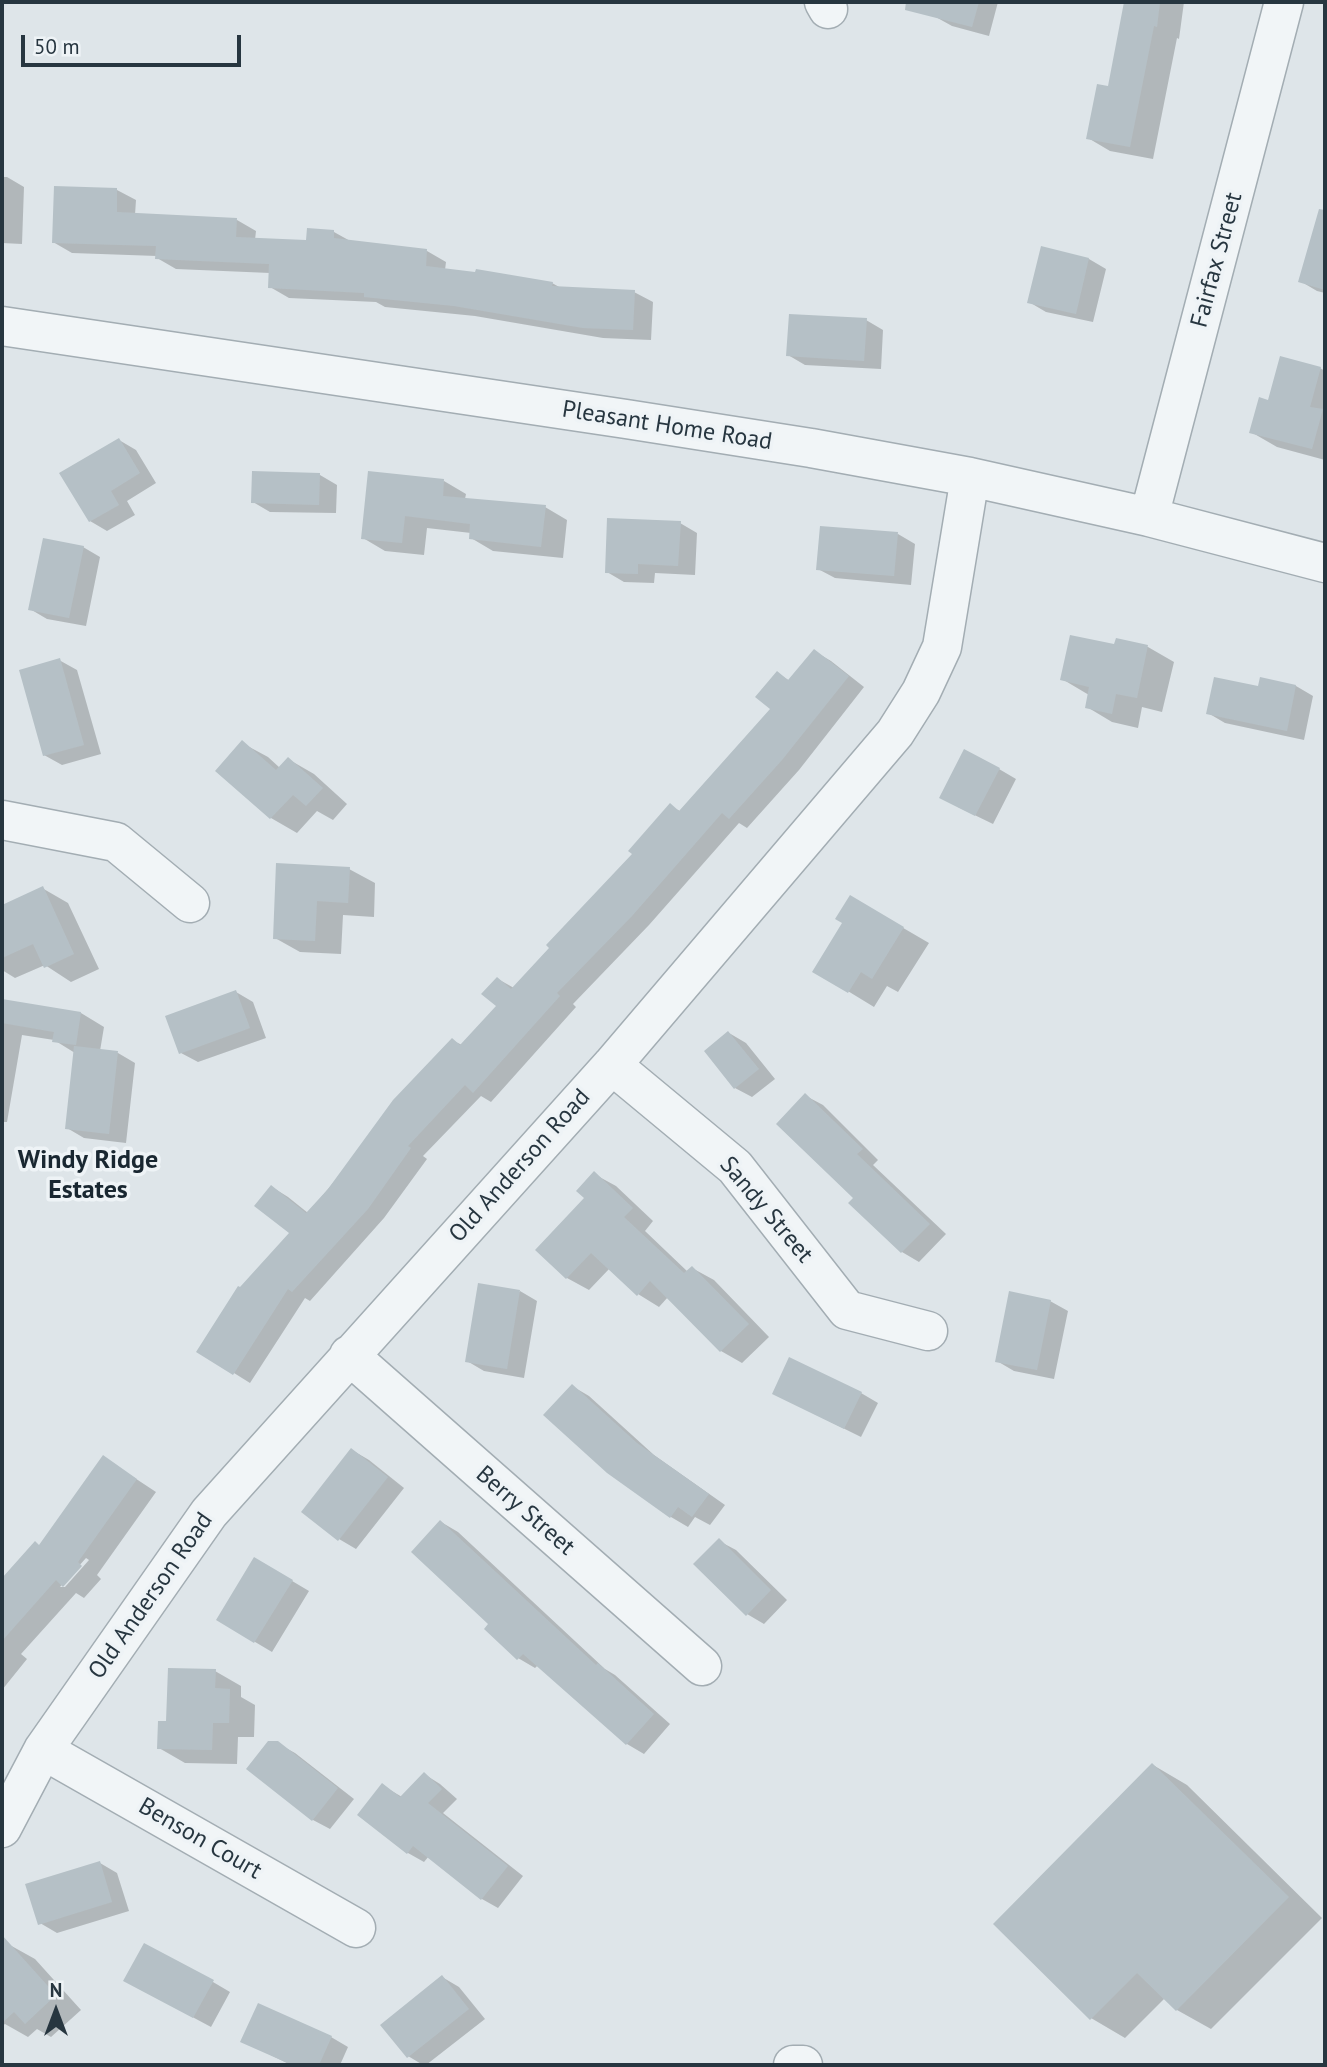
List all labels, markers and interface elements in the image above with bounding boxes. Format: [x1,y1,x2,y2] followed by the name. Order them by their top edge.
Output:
[24,21,245,65] scale bar
[34,33,80,60] text: 50 m
[1185,189,1249,331] street label: Fairfax Street
[560,395,774,457] street label: Pleasant Home Road
[444,1083,596,1249] street label: Old Anderson Road
[18,1145,158,1206] district label: Windy Ridge Estates
[713,1151,819,1269] street label: Sandy Street
[470,1460,580,1562] street label: Berry Street
[83,1507,219,1685] street label: Old Anderson Road
[133,1792,267,1886] street label: Benson Court
[21,1976,91,2046] north arrow
[50,1978,62,2002] text: N

